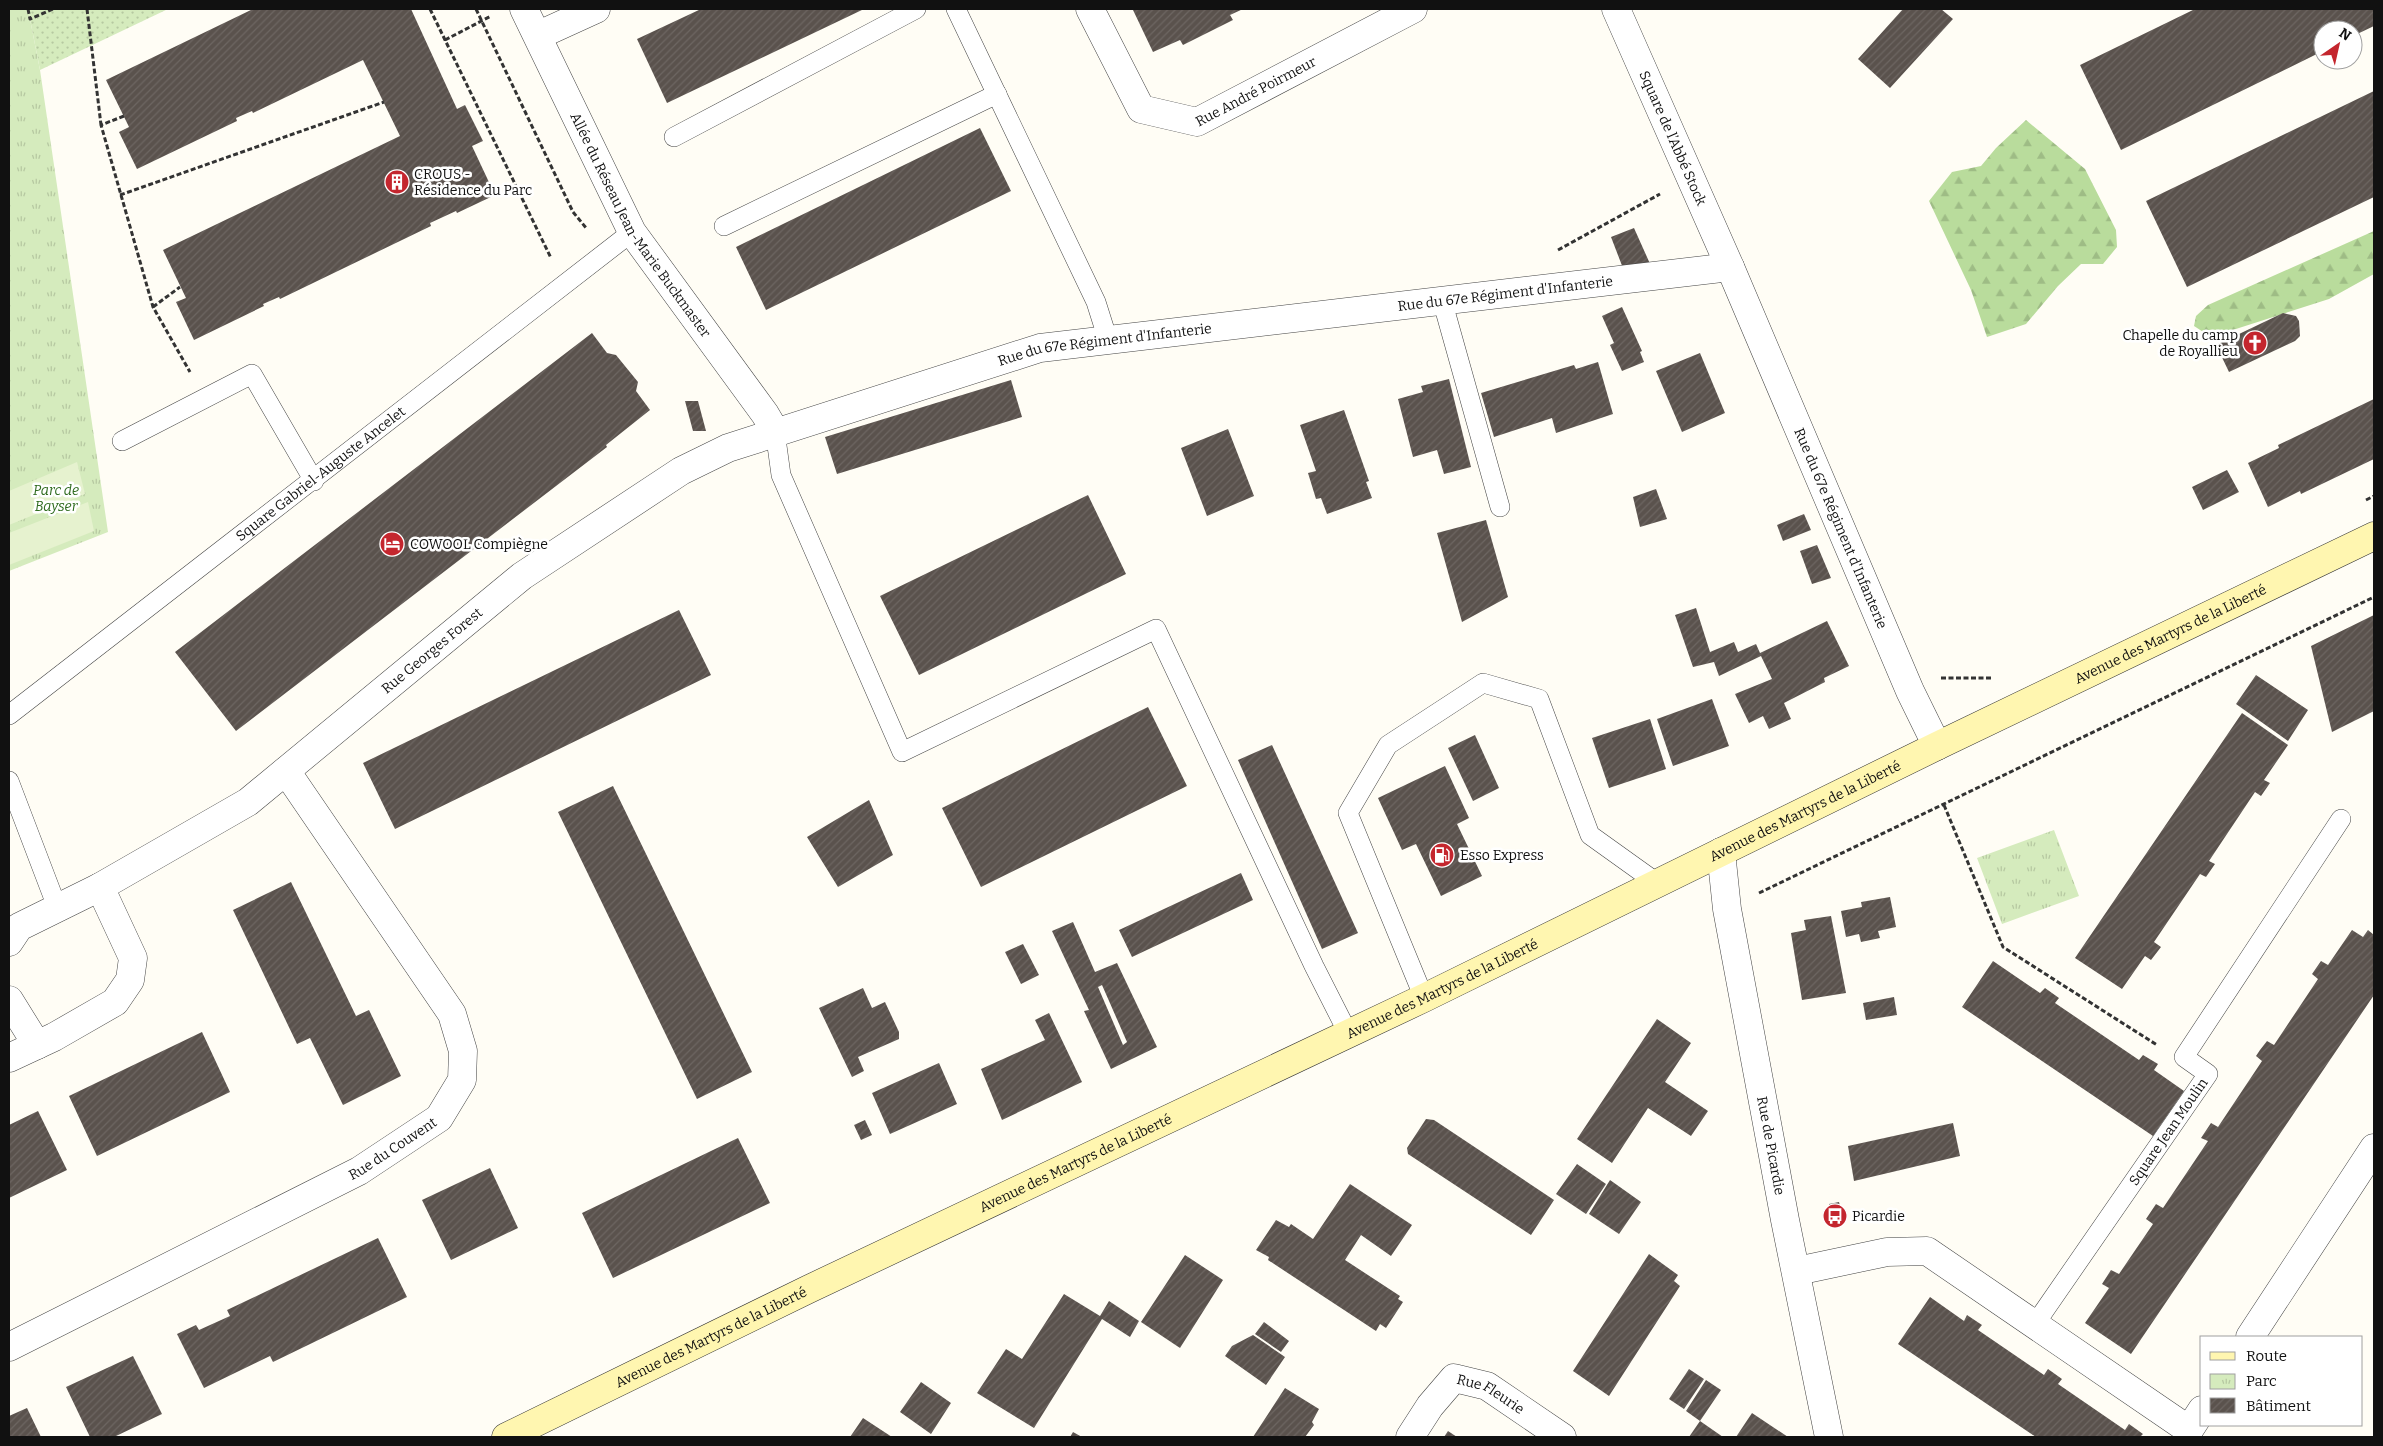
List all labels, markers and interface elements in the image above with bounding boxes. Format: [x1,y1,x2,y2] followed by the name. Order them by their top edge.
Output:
[2313,20,2363,70] north arrow
[2336,25,2354,45] text: N
[1193,53,1319,130] street label: Rue André Poirmeur
[1635,68,1710,208] street label: Square de l’Abbé Stock
[566,110,714,341] street label: Allée du Réseau Jean-Marie Buckmaster
[414,166,532,199] place label: CROUS - Résidence du Parc
[384,169,410,195] building icon: CROUS - Résidence du Parc
[1397,273,1614,315] street label: Rue du 67e Régiment d'Infanterie
[996,320,1213,370] street label: Rue du 67e Régiment d'Infanterie
[2122,327,2238,360] place label: Chapelle du camp de Royallieu
[2242,330,2268,356] church icon: Chapelle du camp de Royallieu
[233,403,409,545] street label: Square Gabriel-Auguste Ancelet
[1790,425,1891,631] street label: Rue du 67e Régiment d'Infanterie
[33,482,79,515] park label: Parc de Bayser
[379,531,405,557] hotel icon: COWOOL Compiègne
[410,536,548,553] place label: COWOOL Compiègne
[2072,581,2269,688] street label: Avenue des Martyrs de la Liberté
[378,604,486,697] street label: Rue Georges Forest
[1707,757,1904,865] street label: Avenue des Martyrs de la Liberté
[1429,842,1455,868] fuel station icon: Esso Express
[1460,847,1544,864] place label: Esso Express
[1344,935,1541,1043] street label: Avenue des Martyrs de la Liberté
[2126,1075,2212,1189] street label: Square Jean Moulin
[1753,1095,1788,1196] street label: Rue de Picardie
[977,1111,1175,1216] street label: Avenue des Martyrs de la Liberté
[346,1114,440,1184] street label: Rue du Couvent
[1822,1203,1848,1229] bus stop icon: Picardie
[1852,1208,1905,1225] place label: Picardie
[613,1283,810,1391] street label: Avenue des Martyrs de la Liberté
[2200,1336,2363,1426] legend
[2246,1347,2287,1365] text: Route
[1455,1371,1527,1418] street label: Rue Fleurie
[2246,1372,2277,1390] text: Parc
[2246,1397,2311,1415] text: Bâtiment

